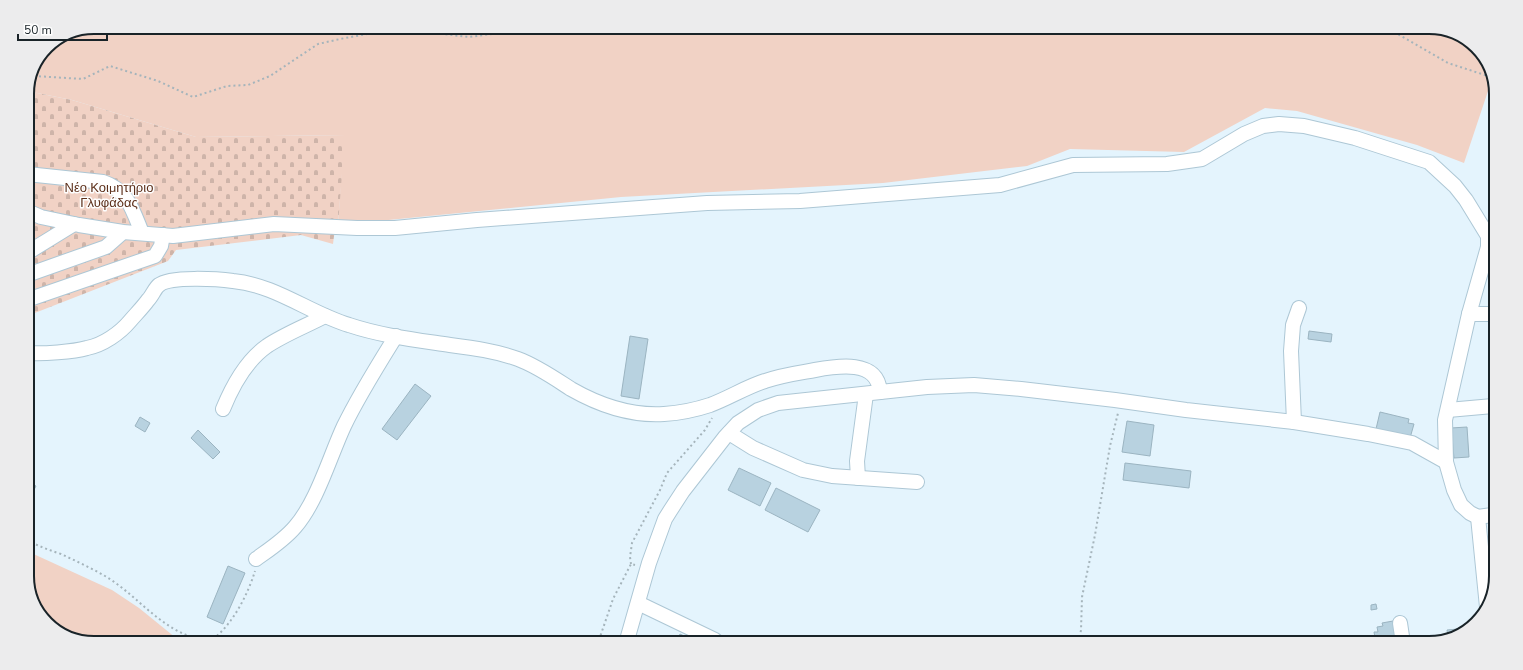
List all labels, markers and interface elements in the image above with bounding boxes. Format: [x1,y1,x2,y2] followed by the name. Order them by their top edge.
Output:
[18,16,107,42] scale bar
[24,22,52,38] text: 50 m
[65,179,153,212] park label: Νέο Κοιμητήριο Γλυφάδας

